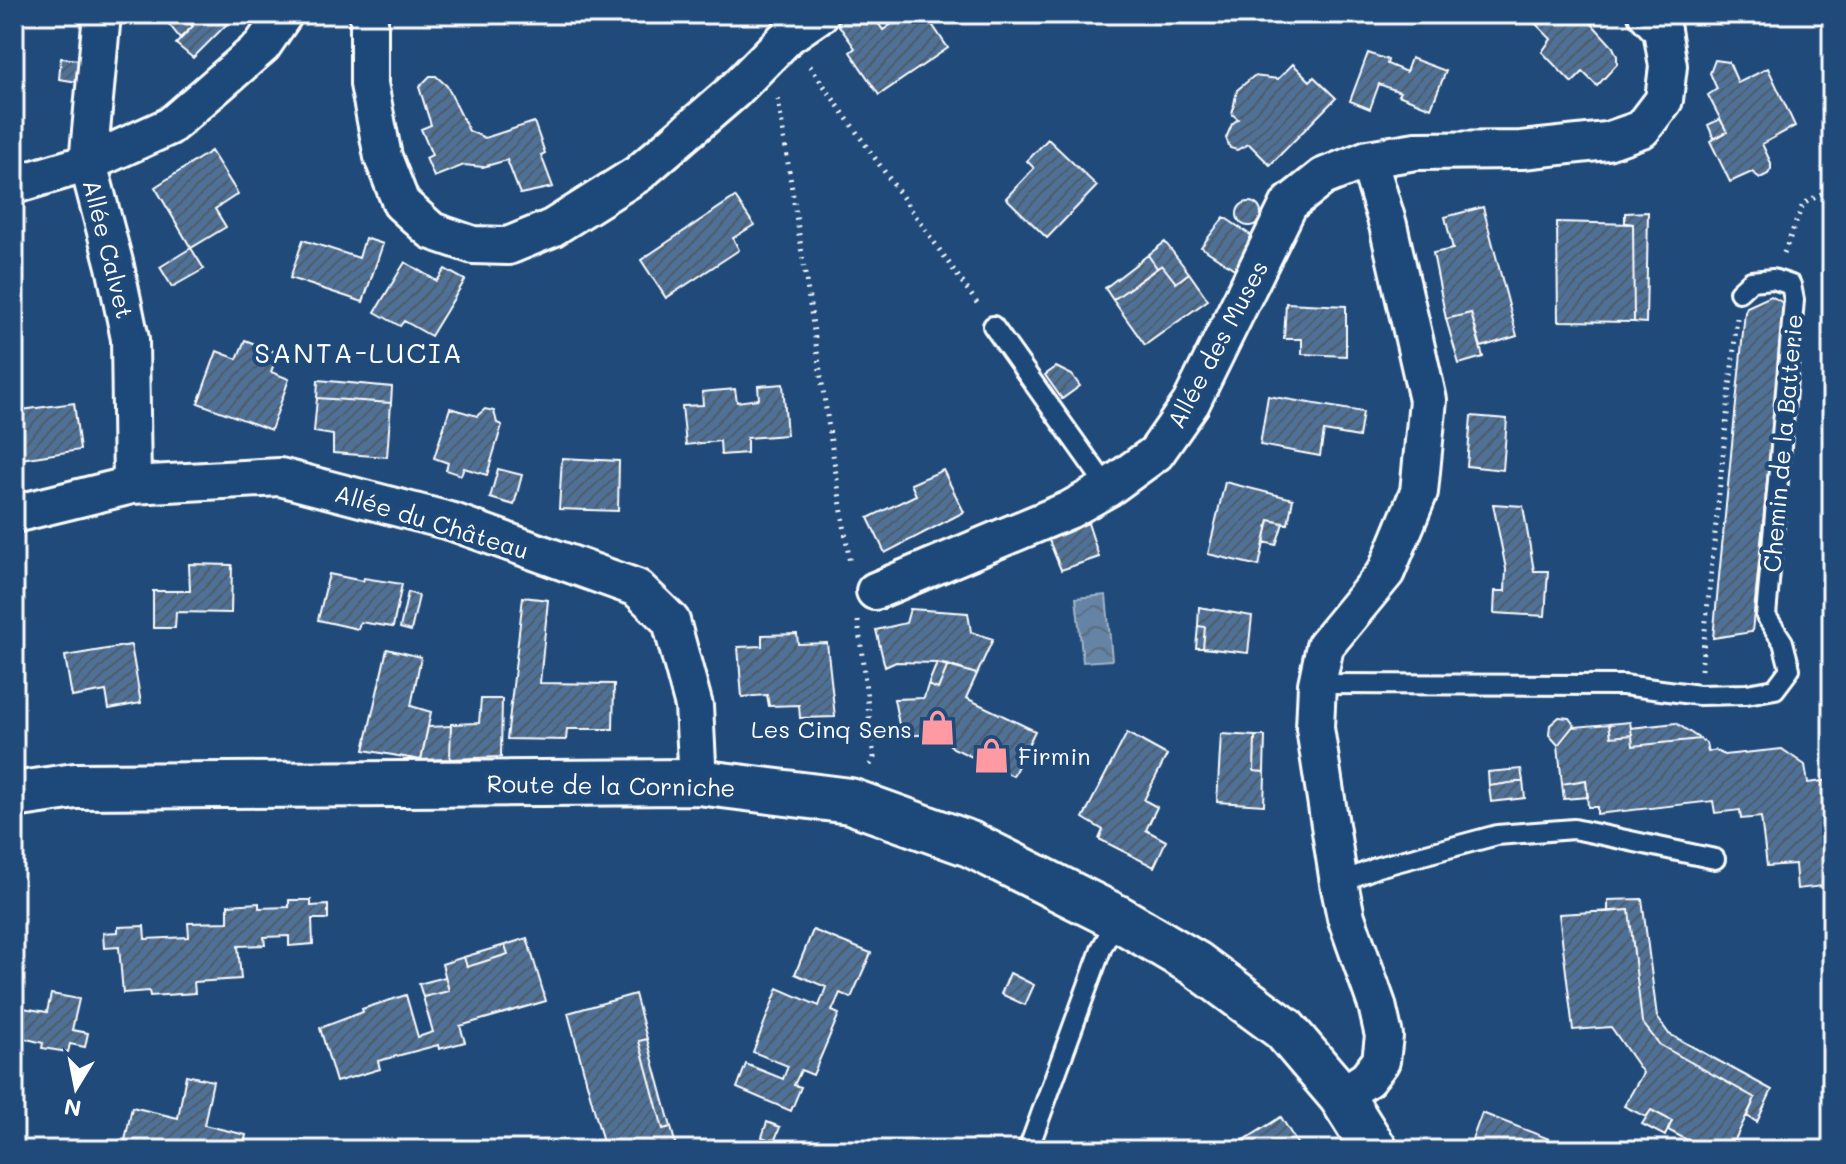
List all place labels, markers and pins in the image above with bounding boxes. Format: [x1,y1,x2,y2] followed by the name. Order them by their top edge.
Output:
[919,709,957,747] shop icon: Les Cinq Sens
[751,713,912,744] place label: Les Cinq Sens
[973,736,1011,774] shop icon: Firmin
[1018,740,1091,771] place label: Firmin

